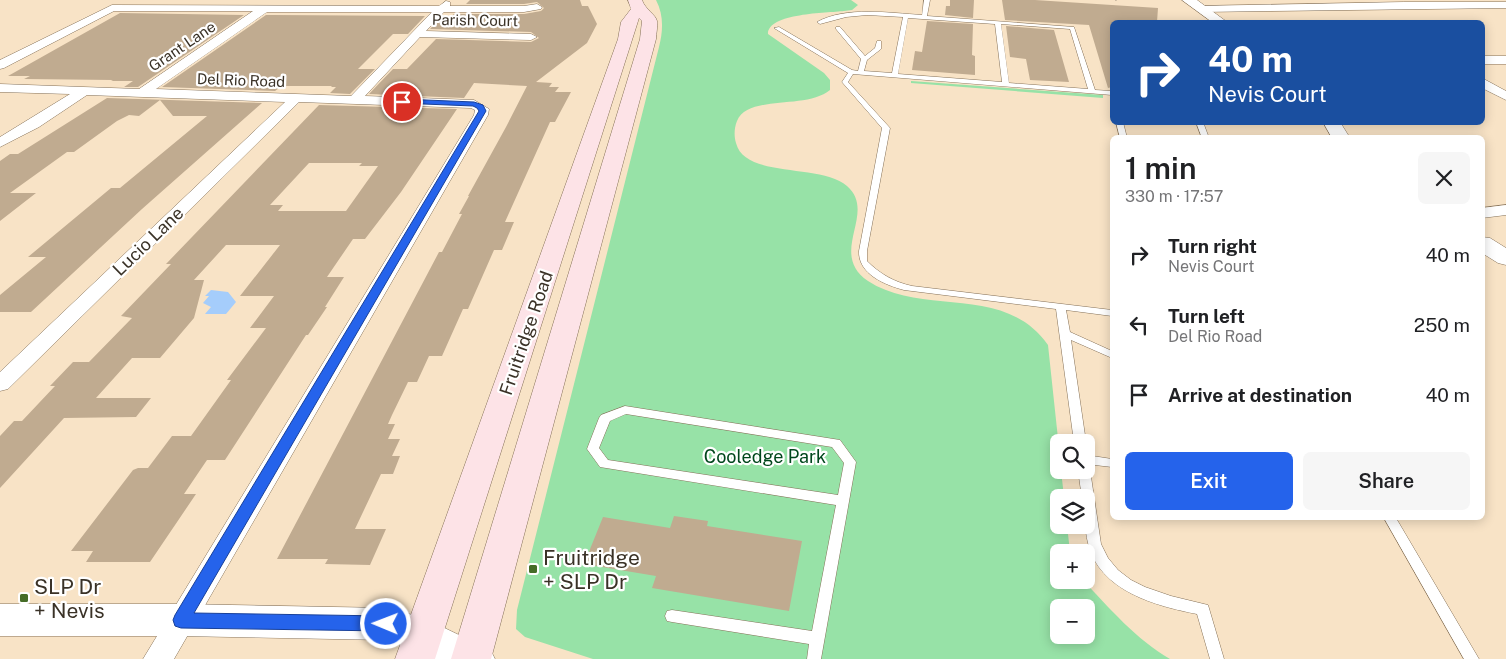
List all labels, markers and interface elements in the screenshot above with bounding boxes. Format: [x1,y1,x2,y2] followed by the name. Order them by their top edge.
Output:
[432,11,518,29] street label: Parish Court
[146,18,218,74] street label: Grant Lane
[1208,39,1293,80] text: 40 m
[1125,40,1190,105] icon: right
[197,70,285,90] street label: Del Rio Road
[381,81,423,123] pin
[1208,81,1327,107] text: Nevis Court
[388,88,416,116] icon: arrive
[1125,150,1196,186] text: 1 min
[1418,152,1470,204] button: close
[1125,187,1223,206] text: 330 m · 17:57
[108,202,188,280] street label: Lucio Lane
[1168,235,1257,257] text: Turn right
[1125,241,1153,269] icon: right
[1425,244,1470,266] text: 40 m
[1168,257,1254,276] text: Nevis Court
[495,268,557,398] street label: Fruitridge Road
[1168,305,1245,327] text: Turn left
[1125,311,1153,339] icon: left
[1414,314,1470,336] text: 250 m
[1168,327,1262,346] text: Del Rio Road
[1125,381,1153,409] icon: arrive
[1168,384,1352,406] text: Arrive at destination
[1425,384,1470,406] text: 40 m
[1050,434,1095,644] map controls
[1050,434,1095,479] button: search
[704,446,826,467] park label: Cooledge Park
[1125,452,1293,510] button: Exit
[1303,452,1470,510] button: Share
[1050,489,1095,534] button: layers
[1050,544,1095,589] button: +
[543,545,640,594] place label: Fruitridge + SLP Dr
[527,563,539,575] marker: Fruitridge + SLP Dr
[34,574,105,623] place label: SLP Dr + Nevis
[18,592,30,604] marker: SLP Dr + Nevis
[359,597,411,649] position arrow
[1050,599,1095,644] button: −

